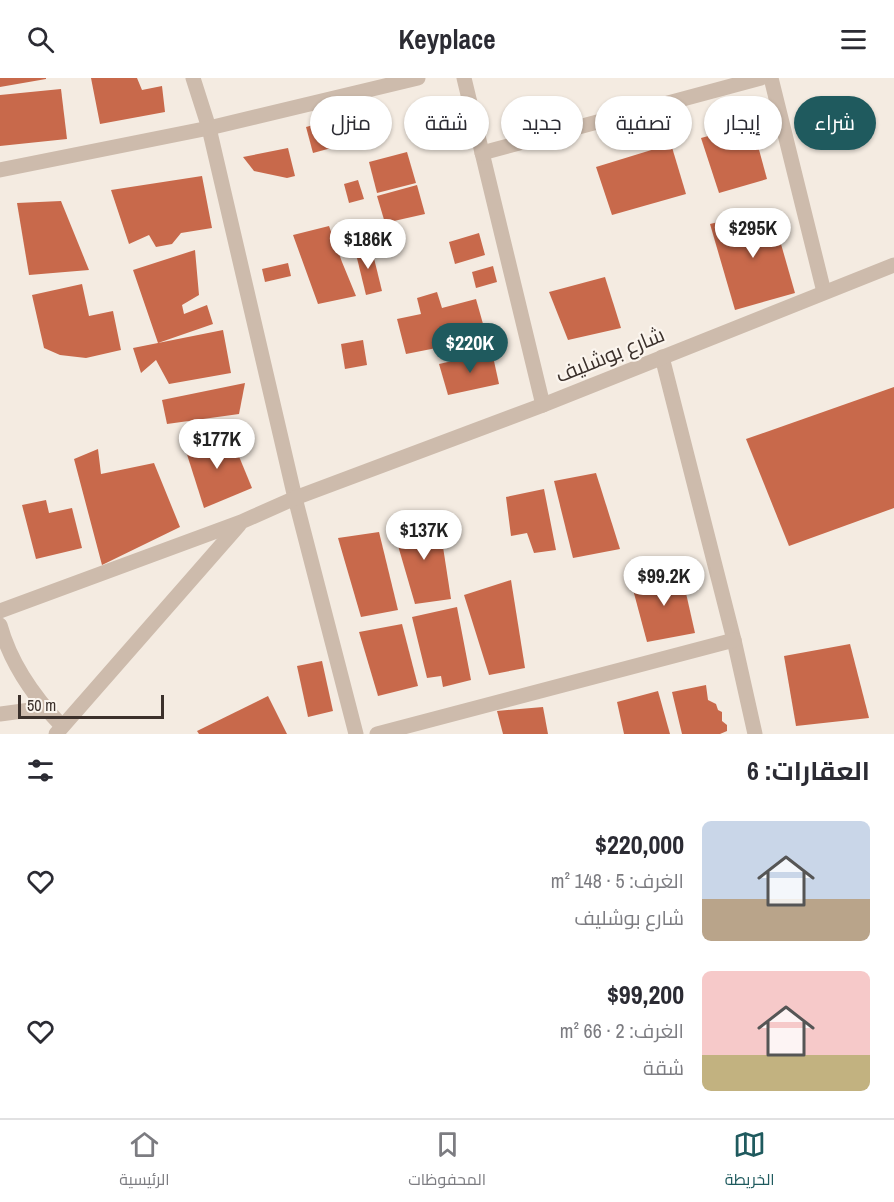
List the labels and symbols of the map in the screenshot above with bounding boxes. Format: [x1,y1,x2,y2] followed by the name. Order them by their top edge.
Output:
[711,208,795,259] pin: $295K
[326,219,410,270] pin: $186K
[551,319,669,390] street label: شارع بوشليف
[428,323,512,374] pin: $220K
[175,419,259,470] pin: $177K
[382,510,466,561] pin: $137K
[615,556,713,607] pin: $99.2K
[18,692,164,720] scale bar

